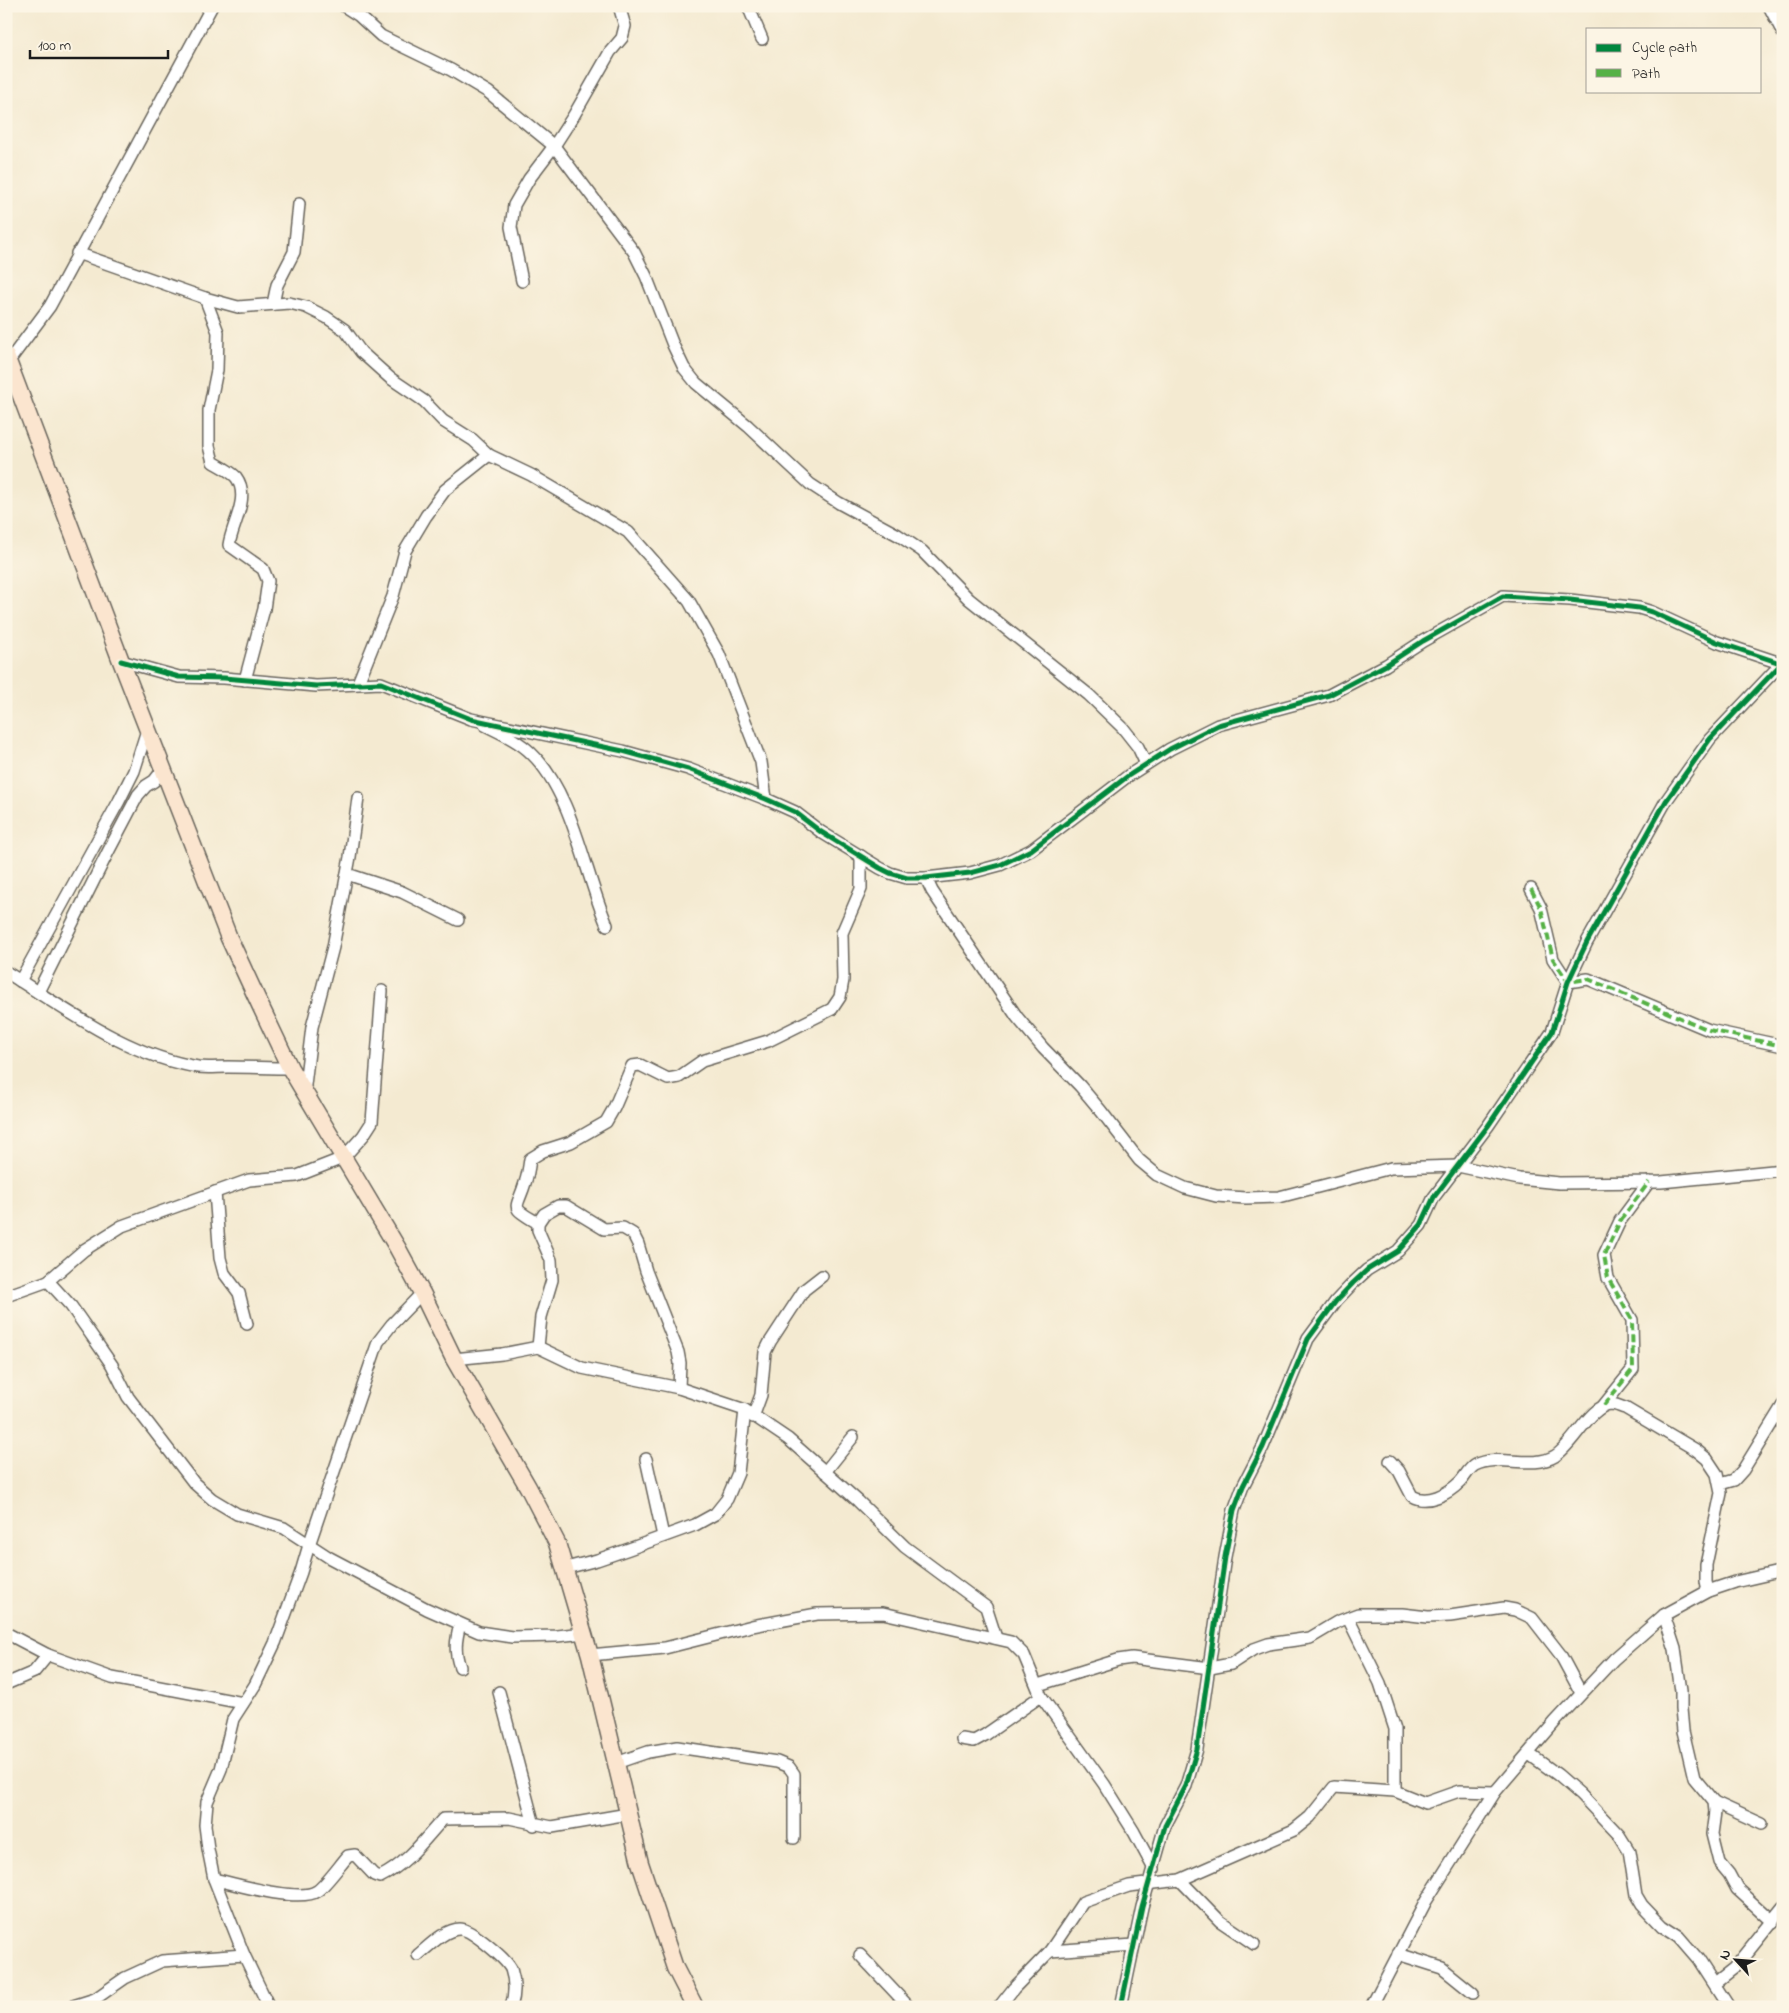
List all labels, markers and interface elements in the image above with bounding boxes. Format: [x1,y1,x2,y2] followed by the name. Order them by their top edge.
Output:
[30,28,168,60] scale bar
[1586,28,1762,92] legend
[38,35,71,57] text: 100 m
[1632,37,1697,60] text: Cycle path
[1632,63,1660,85] text: Path
[1712,1936,1762,1986] north arrow
[1714,1946,1737,1964] text: N

